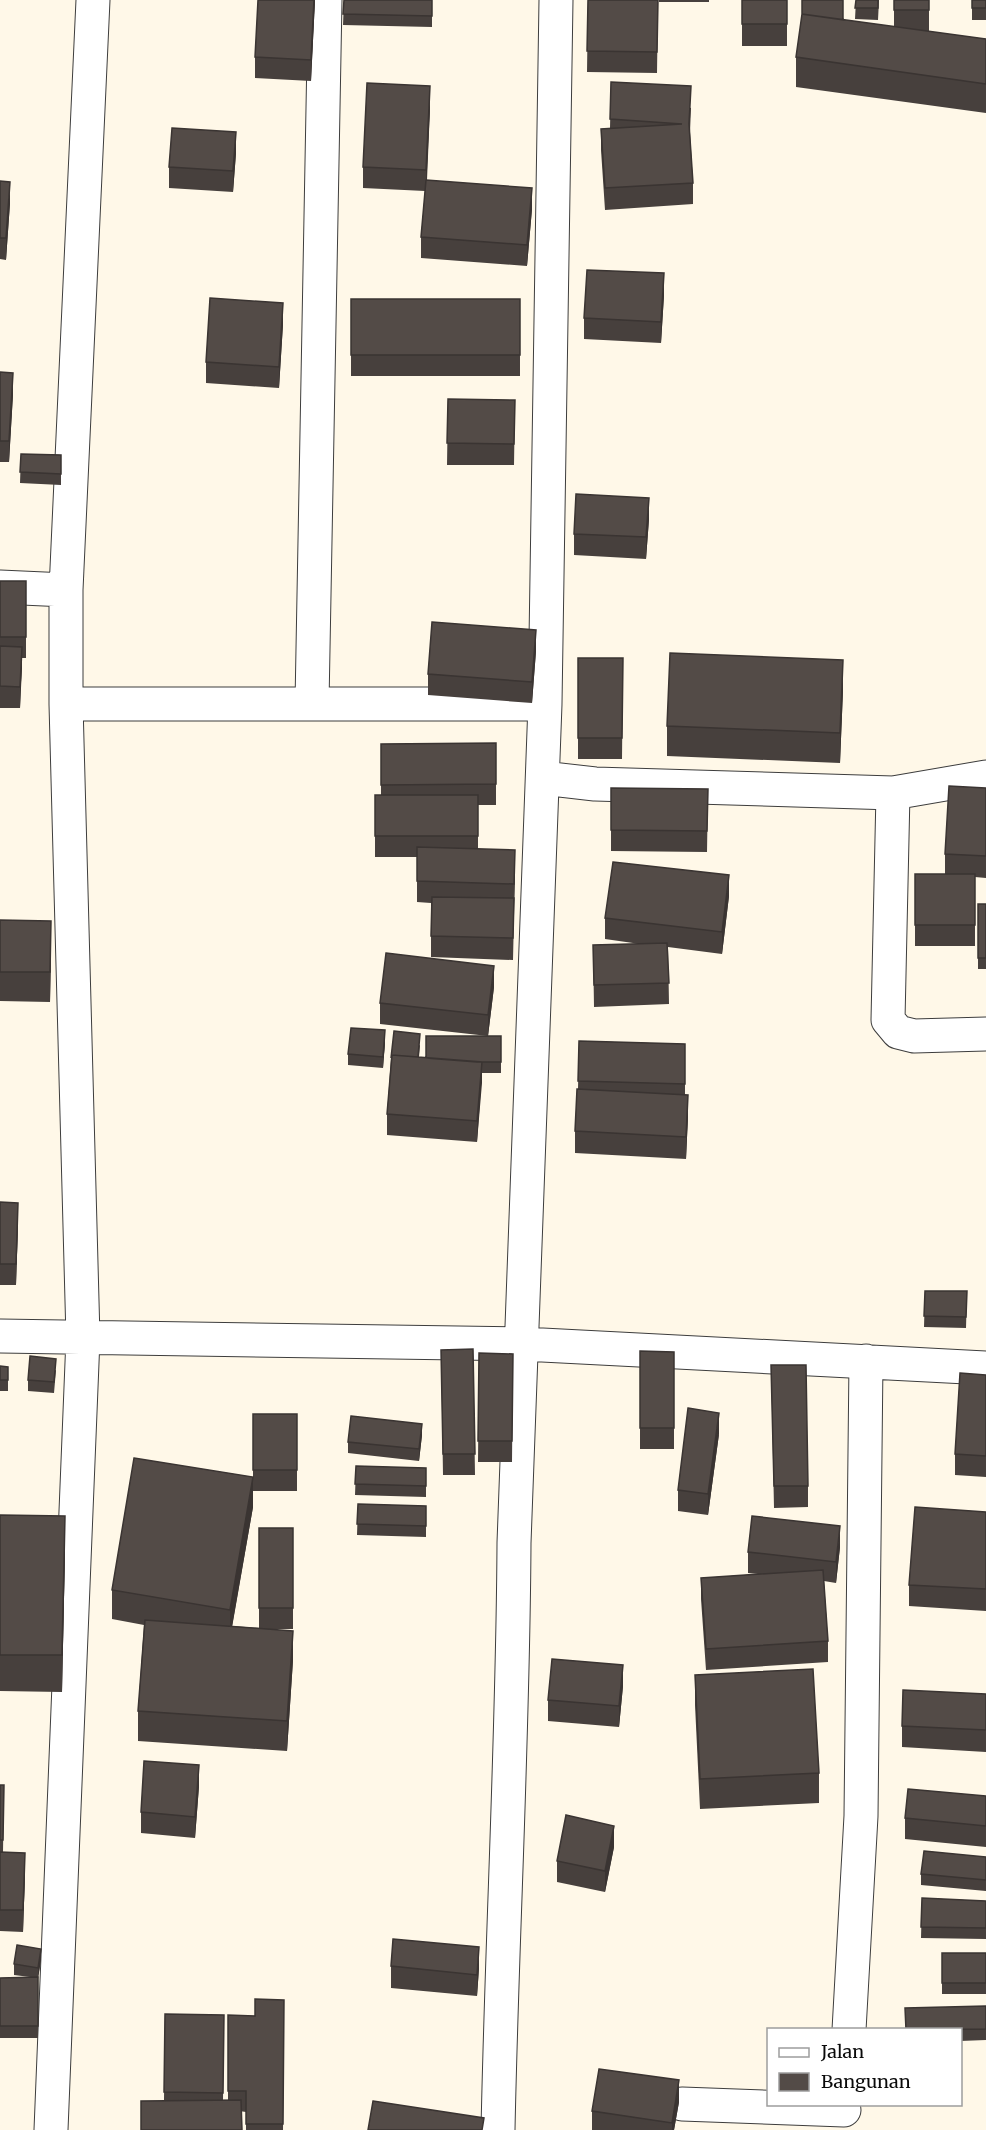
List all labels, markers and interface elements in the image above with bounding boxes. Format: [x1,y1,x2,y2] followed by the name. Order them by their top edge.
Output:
[767,2028,962,2106] legend
[820,2040,864,2063] text: Jalan
[821,2070,911,2093] text: Bangunan

